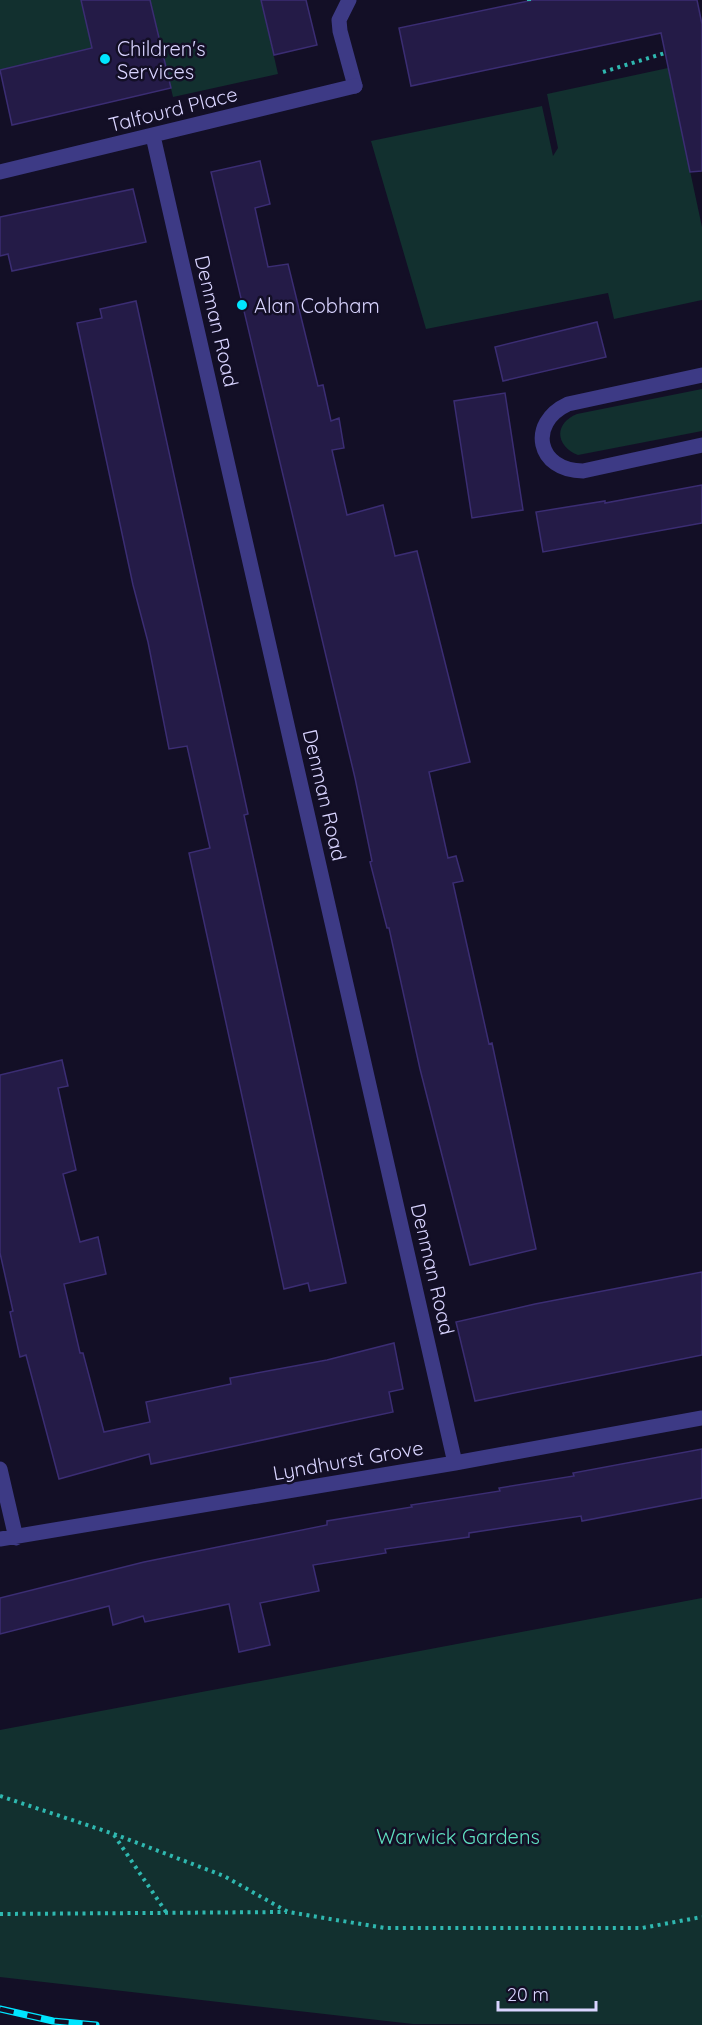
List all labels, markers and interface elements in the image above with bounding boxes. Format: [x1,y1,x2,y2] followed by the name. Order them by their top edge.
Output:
[117,36,206,84] place label: Children's Services
[98,52,112,66] marker: Children's Services
[106,81,240,137] street label: Talfourd Place
[190,253,244,389] street label: Denman Road
[254,293,380,318] place label: Alan Cobham
[235,298,249,312] marker: Alan Cobham
[298,727,352,863] street label: Denman Road
[406,1201,460,1337] street label: Denman Road
[271,1434,425,1486] street label: Lyndhurst Grove
[376,1824,540,1849] park label: Warwick Gardens
[498,1974,596,2012] scale bar
[507,1983,549,2006] text: 20 m

